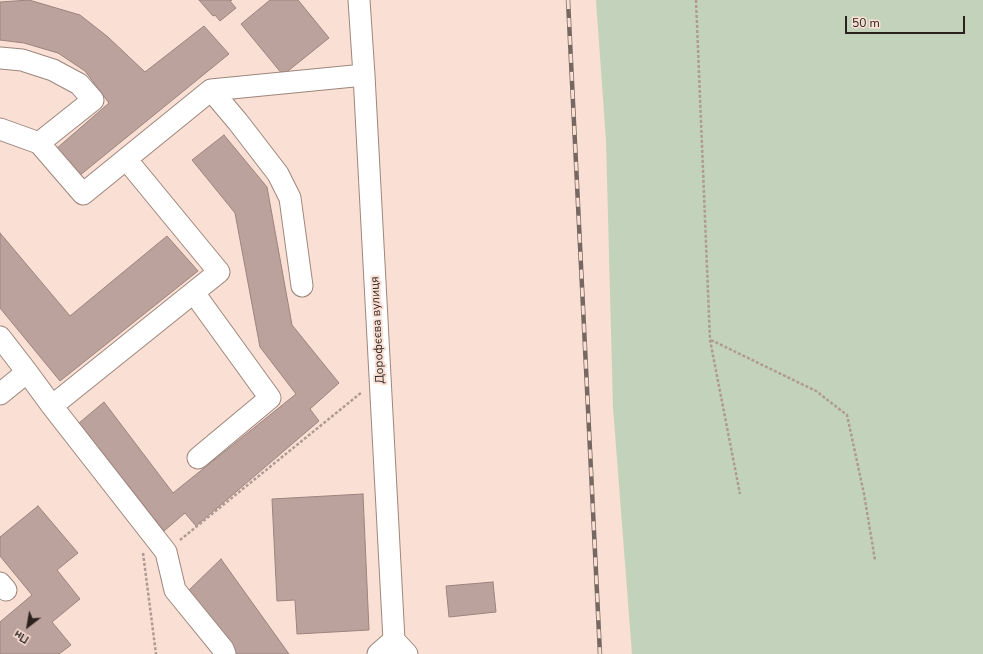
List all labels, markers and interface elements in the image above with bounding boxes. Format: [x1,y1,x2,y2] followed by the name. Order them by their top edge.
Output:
[847,8,967,34] scale bar
[852,15,880,31] text: 50 m
[368,276,388,384] street label: Дорофєєва вулиця
[8,606,48,646] north arrow
[11,626,32,647] text: Пн

